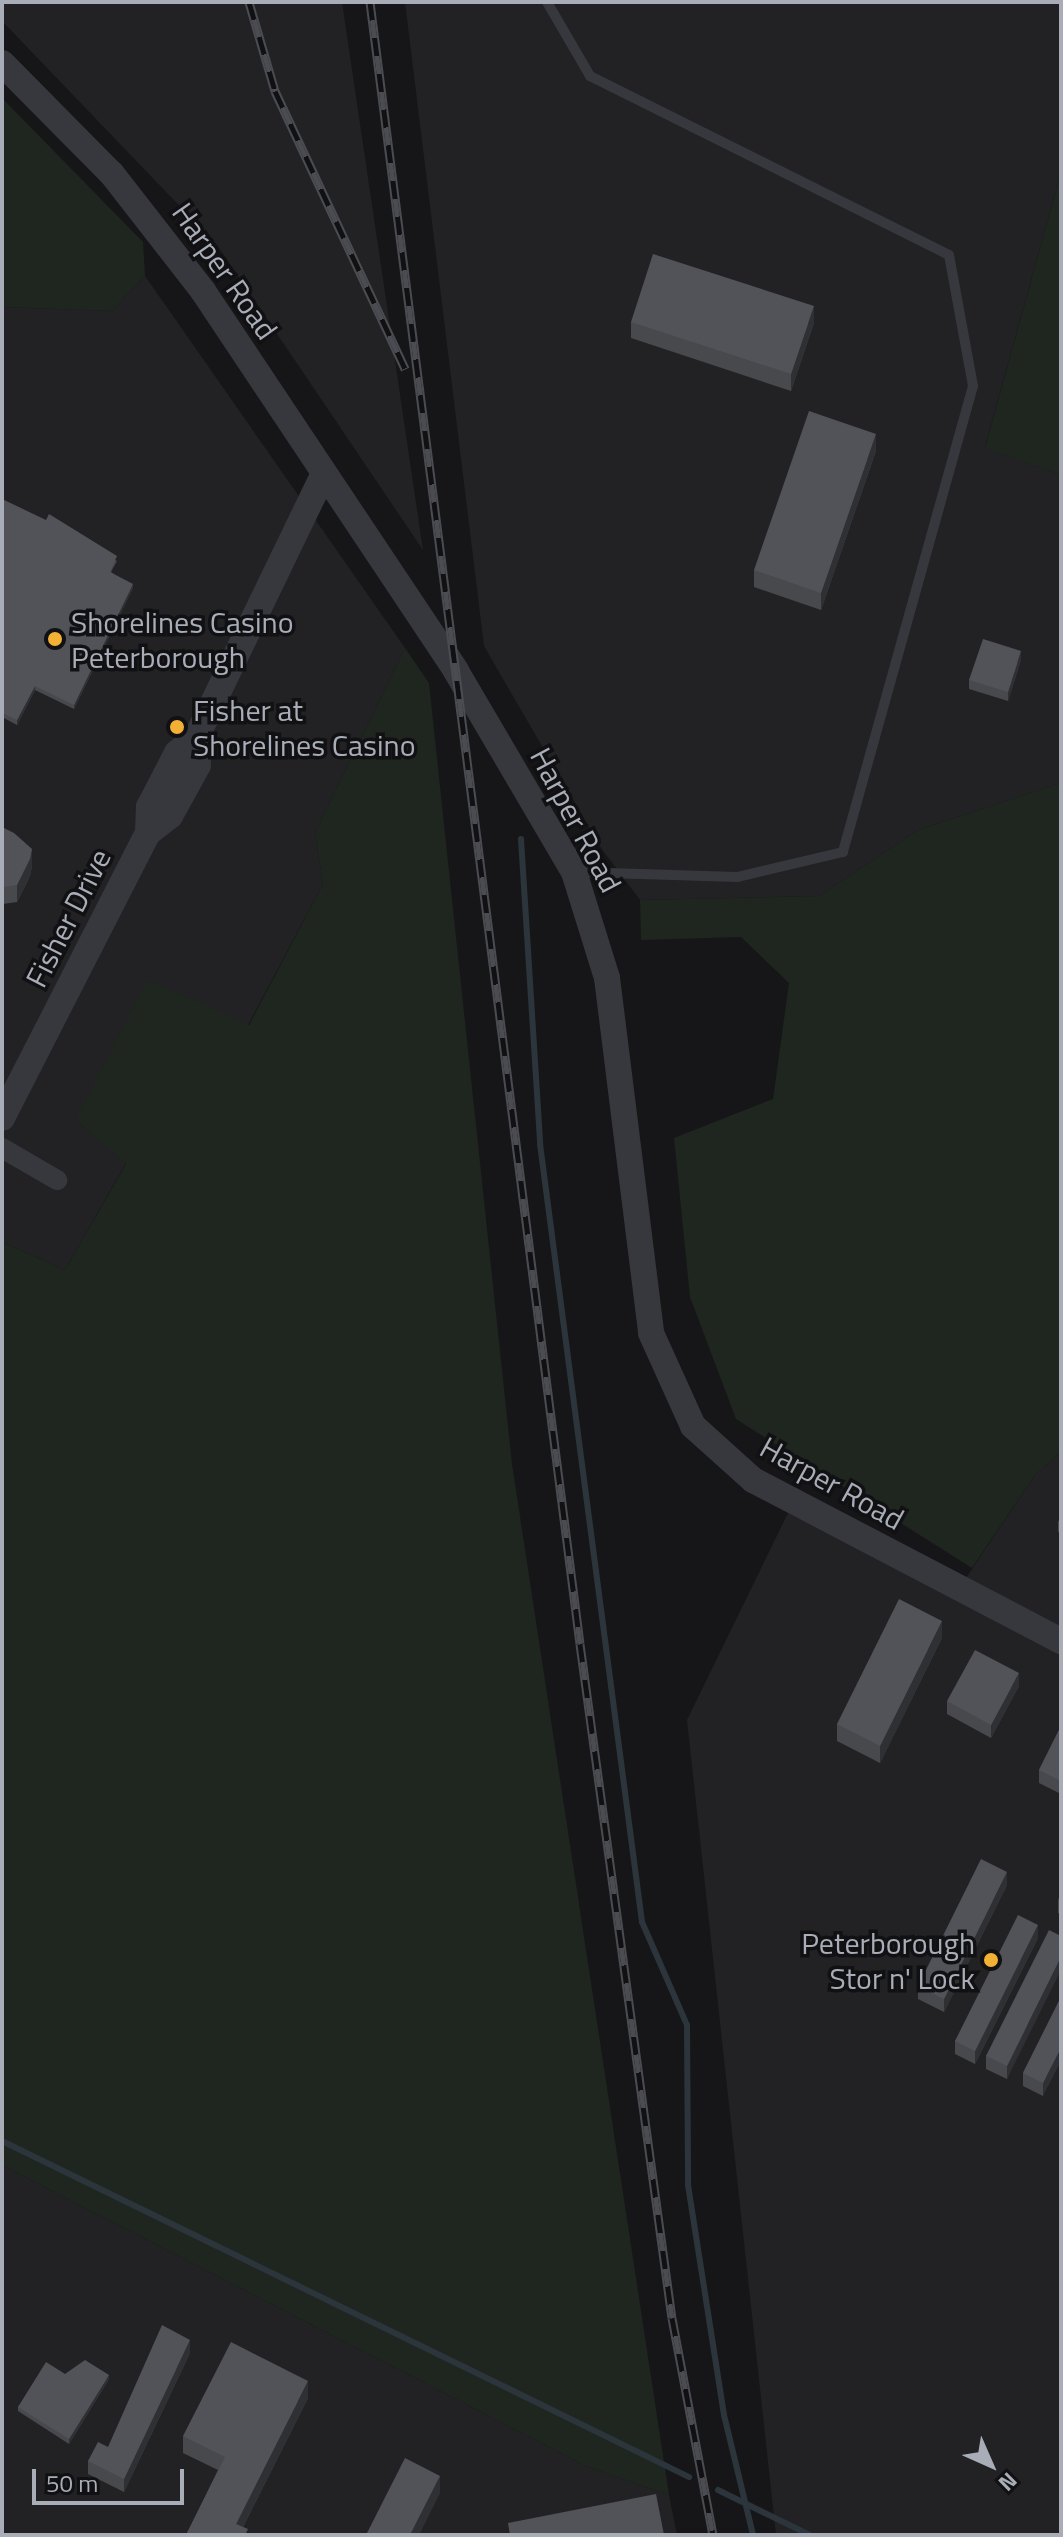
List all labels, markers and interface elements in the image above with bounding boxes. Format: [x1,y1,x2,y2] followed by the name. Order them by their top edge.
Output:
[165,196,285,346] street label: Harper Road
[71,604,294,674] place label: Shorelines Casino Peterborough
[46,630,64,648] marker: Shorelines Casino Peterborough
[193,692,416,762] place label: Fisher at Shorelines Casino
[168,718,186,736] marker: Fisher at Shorelines Casino
[523,742,629,898] street label: Harper Road
[18,843,118,993] street label: Fisher Drive
[754,1429,910,1537] street label: Harper Road
[801,1925,975,1996] place label: Peterborough Stor n' Lock
[982,1951,1000,1969] marker: Peterborough Stor n' Lock
[951,2425,1031,2505] north arrow
[36,2453,188,2503] scale bar
[46,2465,98,2501] text: 50 m
[991,2465,1025,2499] text: N

